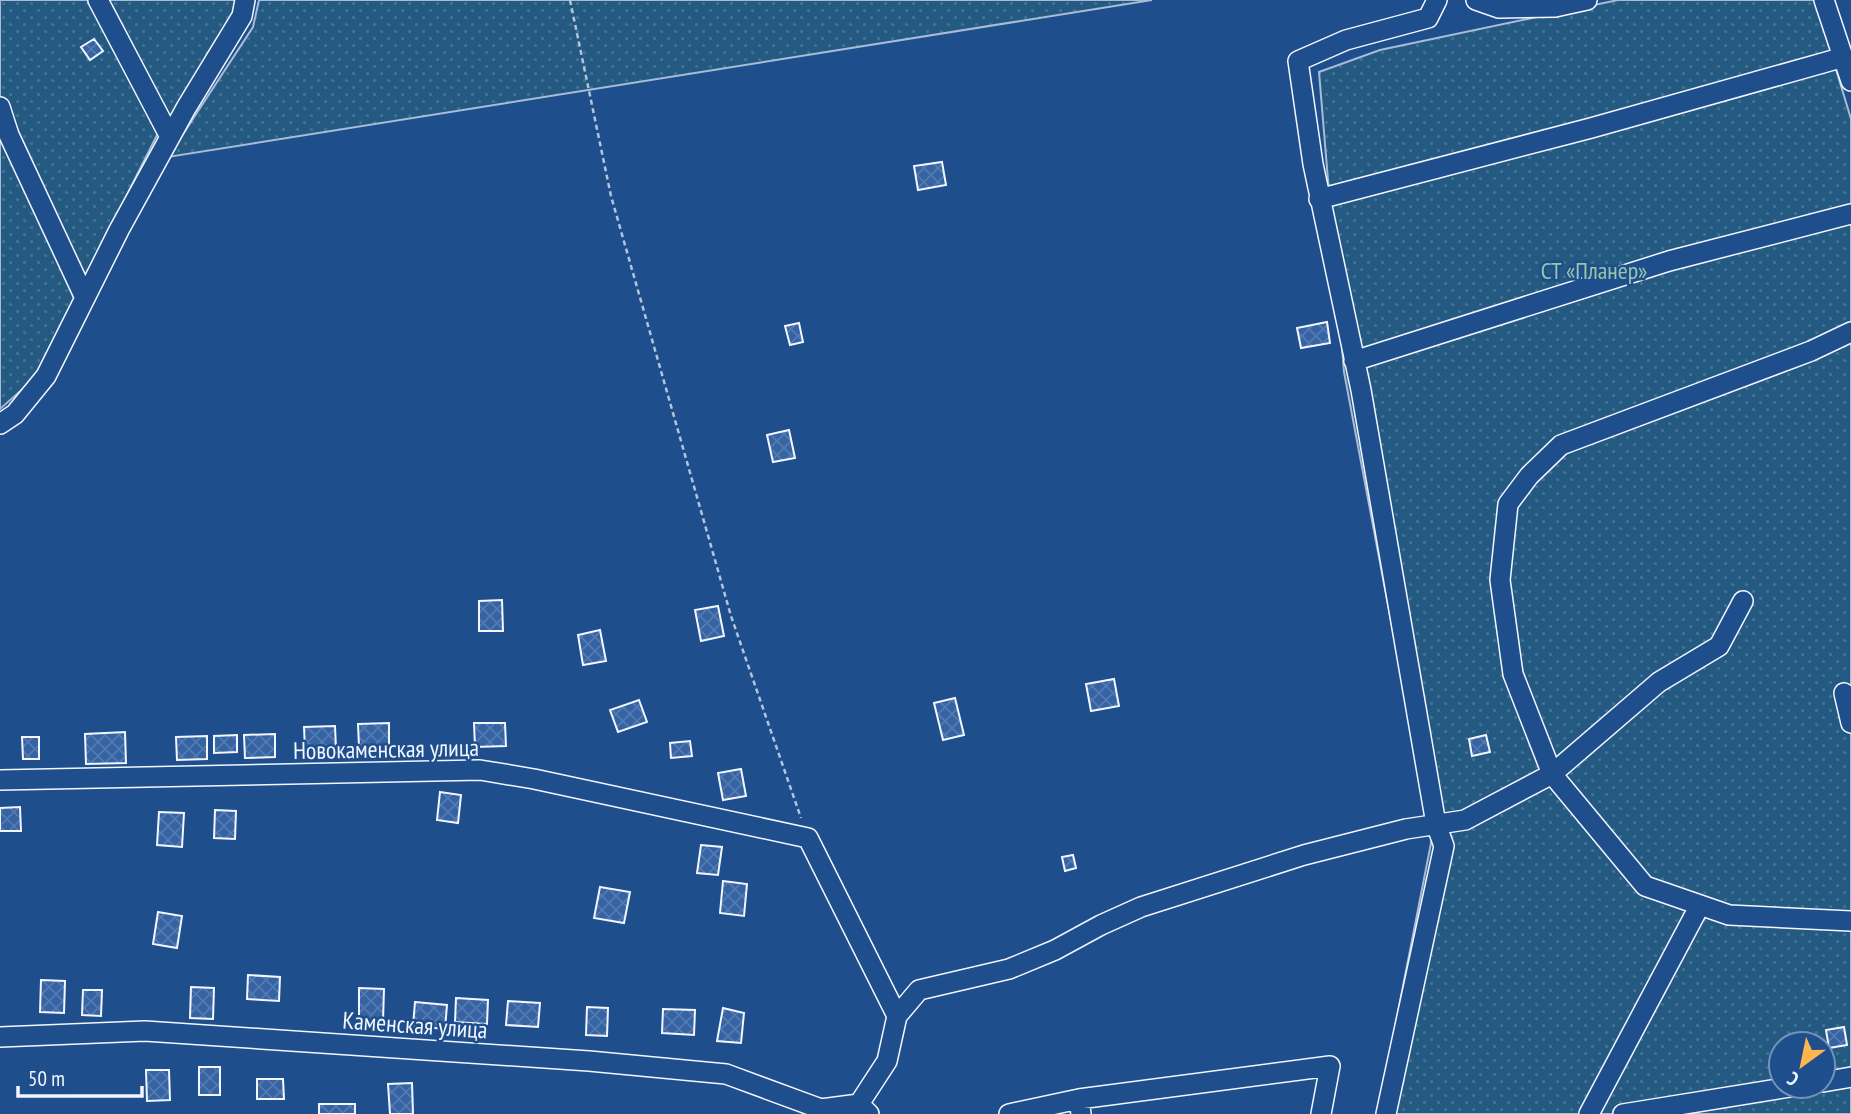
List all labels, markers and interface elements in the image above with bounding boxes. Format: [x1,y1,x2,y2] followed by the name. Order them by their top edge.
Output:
[1541,255,1647,286] park label: СТ «Планер»
[293,732,479,766] street label: Новокаменская улица
[341,1004,489,1046] street label: Каменская улица
[1767,1030,1837,1100] north arrow
[18,1054,142,1098] scale bar
[28,1065,65,1092] text: 50 m
[1782,1067,1803,1092] text: С

